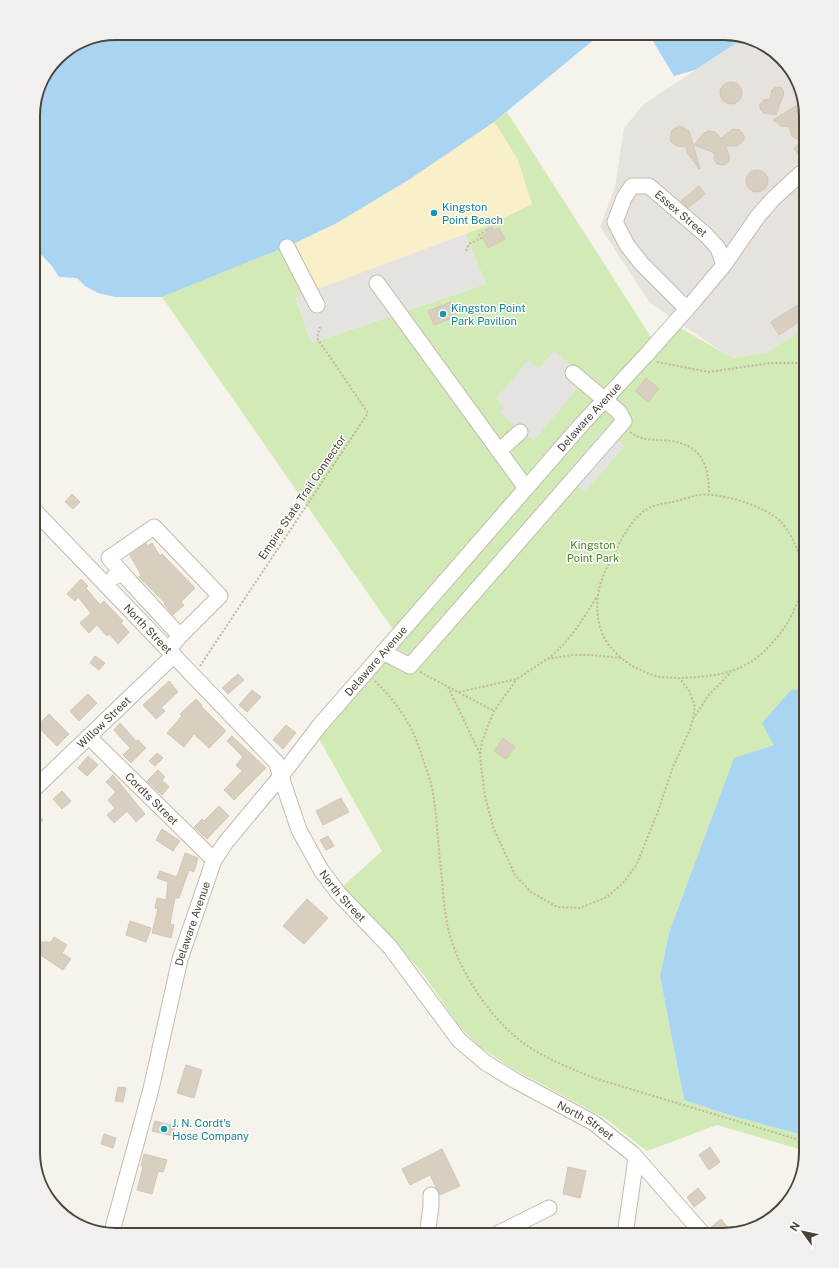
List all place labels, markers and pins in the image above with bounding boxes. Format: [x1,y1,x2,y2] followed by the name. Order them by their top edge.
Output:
[442,201,503,226] place label: Kingston Point Beach
[429,208,439,218] marker: Kingston Point Beach
[451,302,525,327] place label: Kingston Point Park Pavilion
[438,309,448,319] marker: Kingston Point Park Pavilion
[172,1117,249,1142] place label: J. N. Cordt's Hose Company
[159,1124,169,1134] marker: J. N. Cordt's Hose Company

